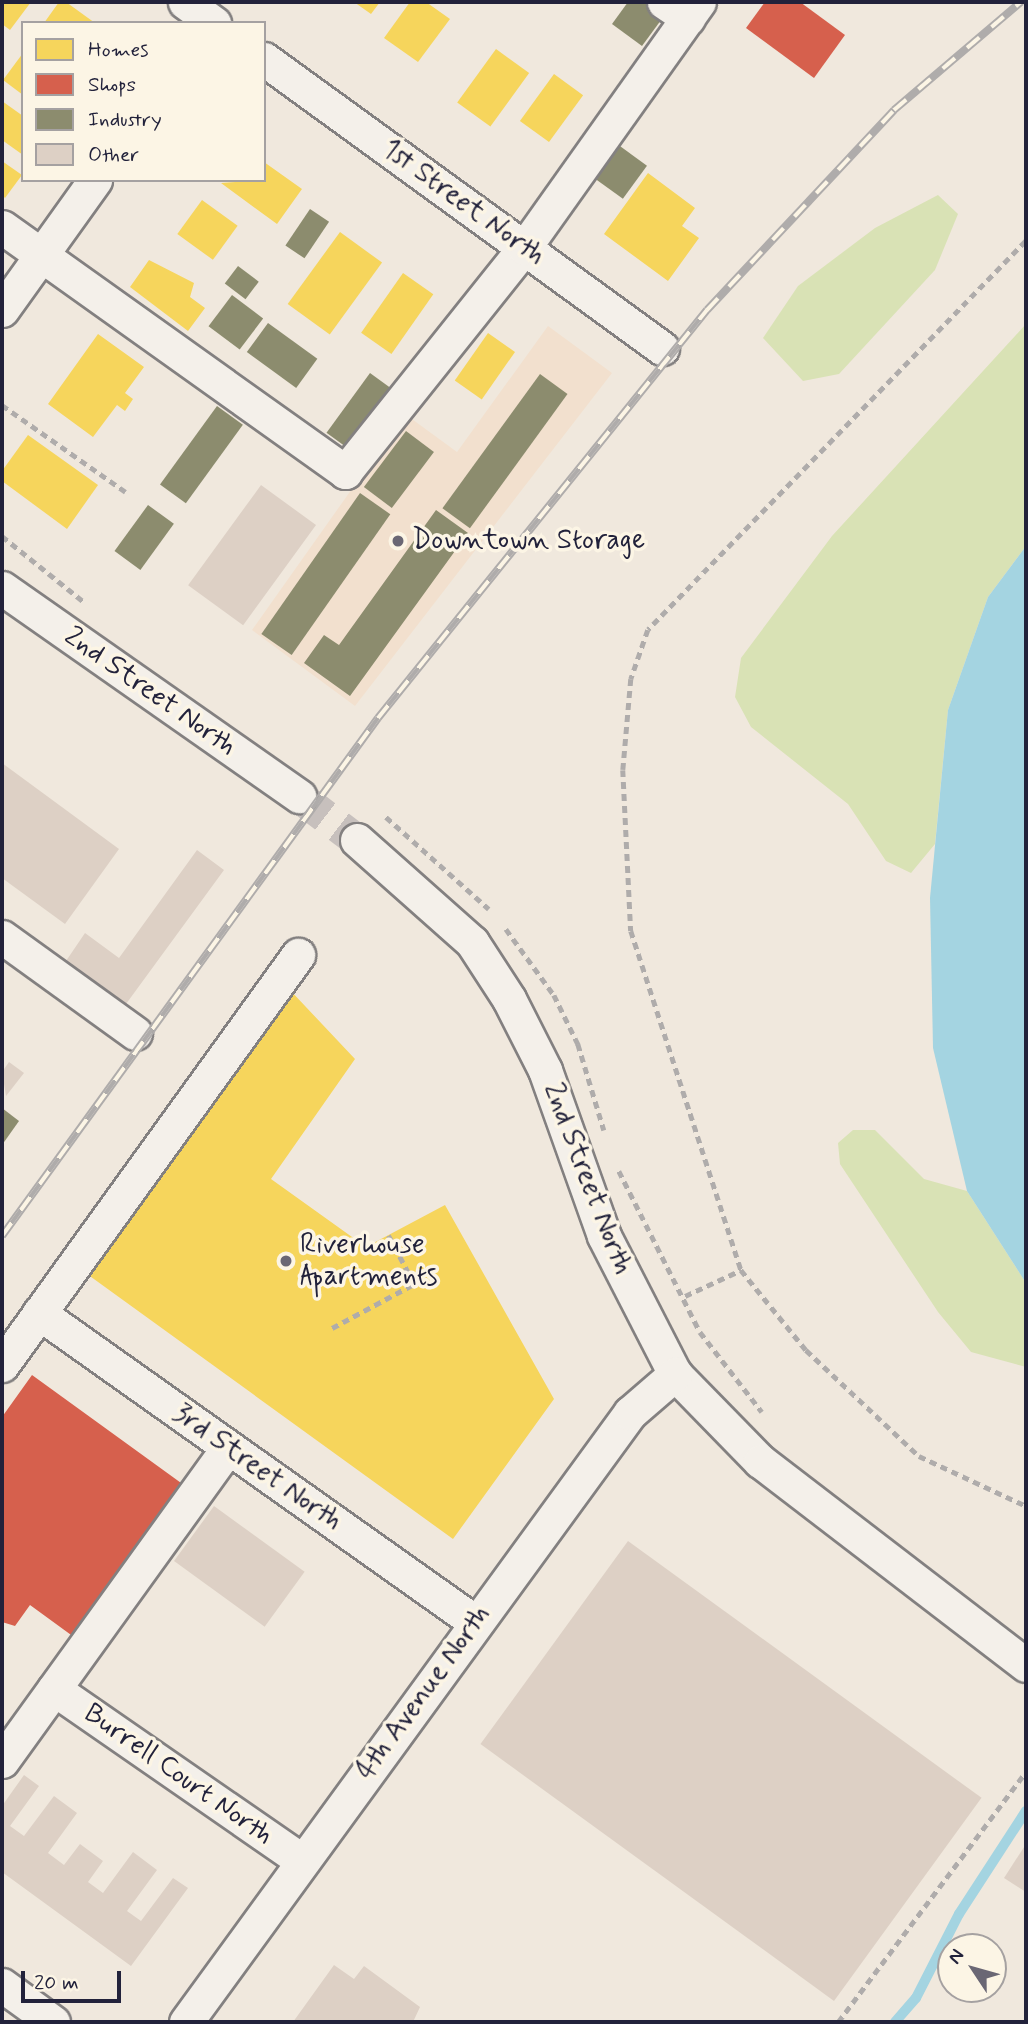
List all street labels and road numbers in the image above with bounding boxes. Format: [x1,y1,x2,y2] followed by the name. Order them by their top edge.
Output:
[375,133,551,273] street label: 1st Street North
[58,620,242,764] street label: 2nd Street North
[535,1079,639,1279] street label: 2nd Street North
[166,1397,348,1539] street label: 3rd Street North
[349,1599,499,1787] street label: 4th Avenue North
[74,1695,282,1855] street label: Burrell Court North

